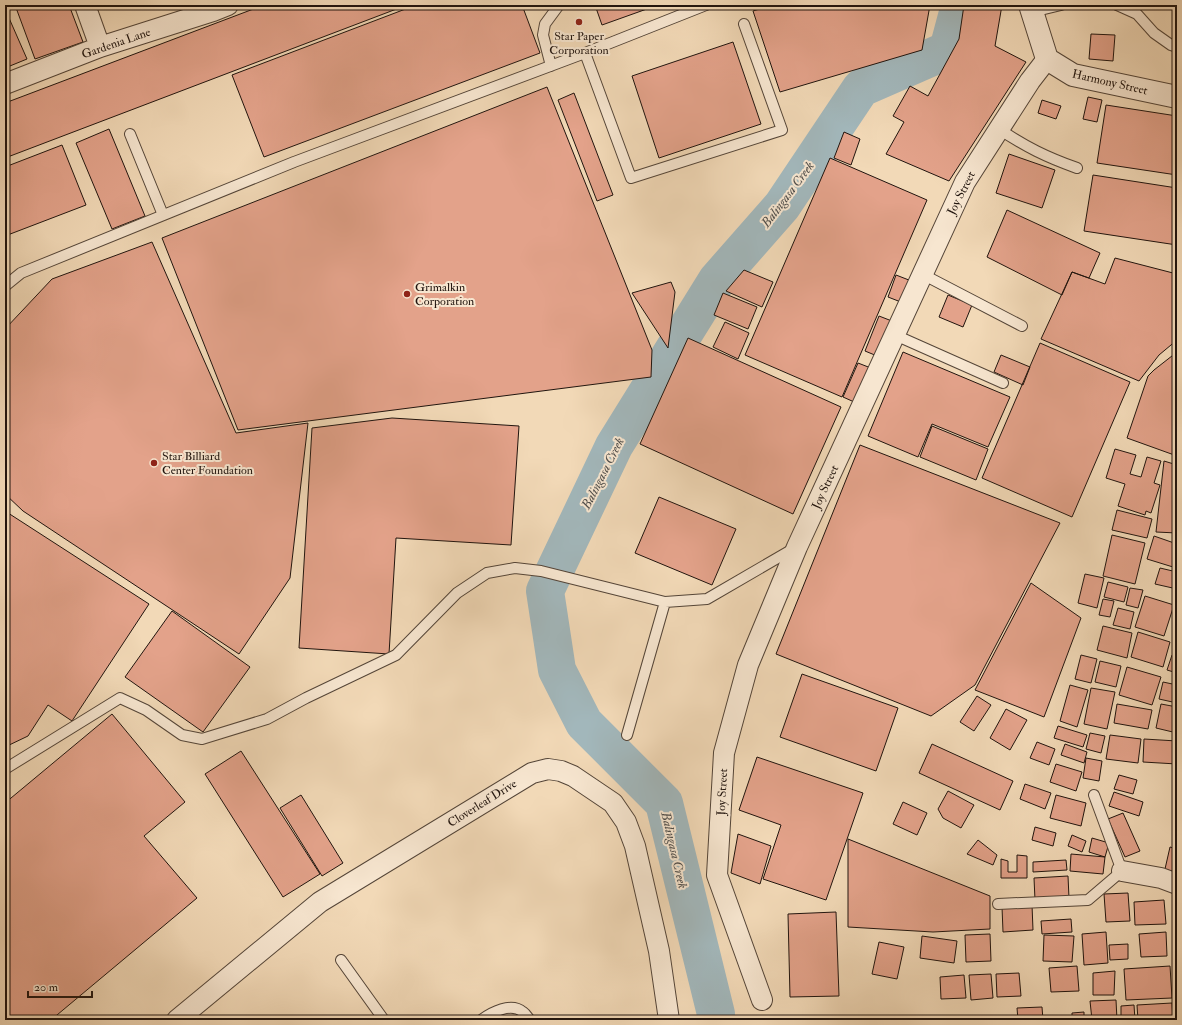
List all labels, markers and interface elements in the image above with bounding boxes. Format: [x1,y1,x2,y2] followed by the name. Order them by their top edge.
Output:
[574,17,584,27] marker: Star Paper Corporation
[80,25,153,62] street label: Gardenia Lane
[549,29,609,58] place label: Star Paper Corporation
[1071,67,1149,98] street label: Harmony Street
[757,159,818,231] water label: Balingasa Creek
[944,169,979,219] street label: Joy Street
[415,280,474,309] place label: Grimalkin Corporation
[402,289,412,299] marker: Grimalkin Corporation
[578,435,628,513] water label: Balingasa Creek
[162,449,253,478] place label: Star Billiard Center Foundation
[149,458,159,468] marker: Star Billiard Center Foundation
[808,463,842,513] street label: Joy Street
[714,768,731,817] street label: Joy Street
[445,776,520,831] street label: Cloverleaf Drive
[657,809,691,890] water label: Balingasa Creek
[28,973,92,999] scale bar
[34,980,59,995] text: 20 m

